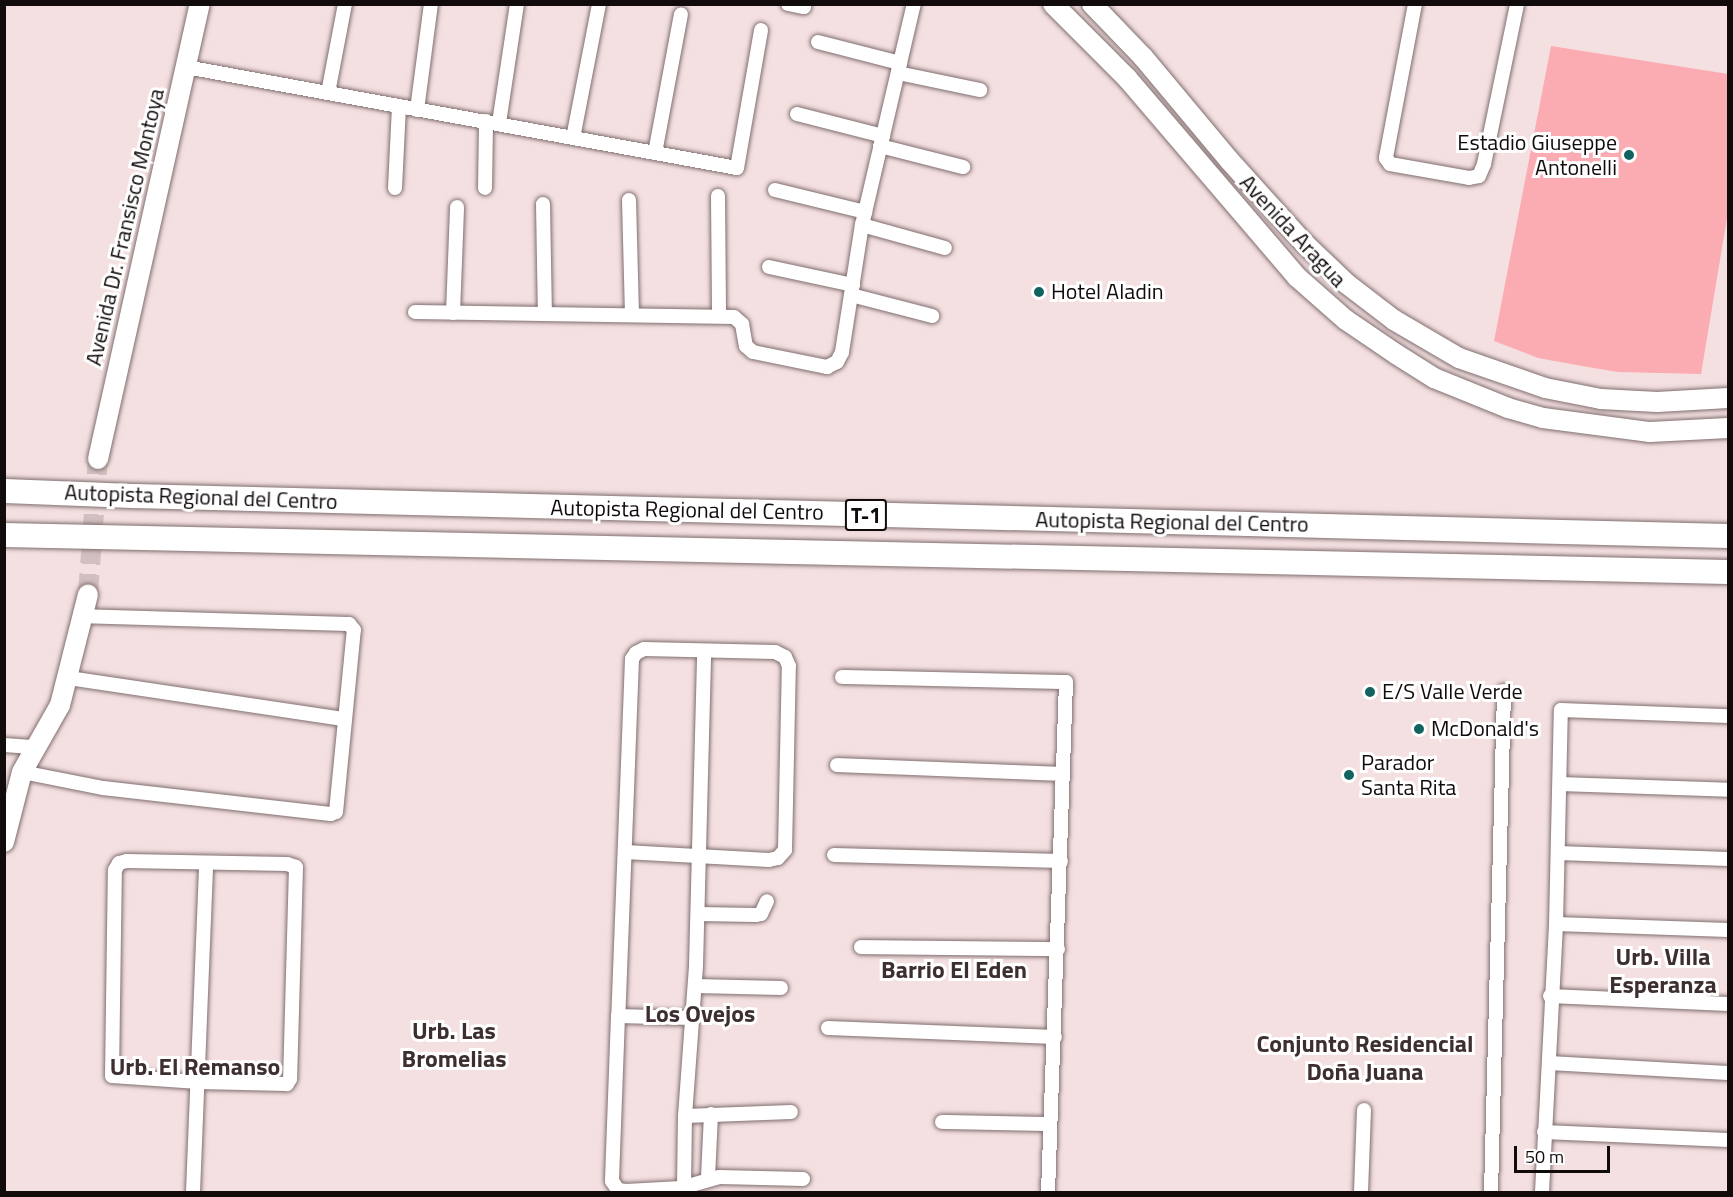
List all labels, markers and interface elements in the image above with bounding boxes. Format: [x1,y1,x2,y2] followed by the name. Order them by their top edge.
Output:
[80,86,170,368] street label: Avenida Dr. Fransisco Montoya
[1457,129,1617,180] place label: Estadio Giuseppe Antonelli
[1622,148,1636,162] marker: Estadio Giuseppe Antonelli
[1234,169,1352,293] street label: Avenida Aragua
[1051,279,1164,305] place label: Hotel Aladin
[1032,285,1046,299] marker: Hotel Aladin
[64,479,338,515] street label: Autopista Regional del Centro
[550,494,824,526] street label: Autopista Regional del Centro
[844,497,888,533] road number: T-1
[1035,506,1309,538] street label: Autopista Regional del Centro
[1382,679,1523,705] place label: E/S Valle Verde
[1363,685,1377,699] marker: E/S Valle Verde
[1431,716,1539,742] place label: McDonald's
[1412,722,1426,736] marker: McDonald's
[1361,749,1456,800] place label: Parador Santa Rita
[1342,768,1356,782] marker: Parador Santa Rita
[1609,943,1717,999] district label: Urb. Villa Esperanza
[881,956,1027,984] district label: Barrio El Eden
[645,1000,755,1028] district label: Los Ovejos
[402,1017,506,1073] district label: Urb. Las Bromelias
[1256,1030,1474,1086] district label: Conjunto Residencial Doña Juana
[110,1053,280,1081] district label: Urb. El Remanso
[1517,1134,1613,1172] scale bar
[1525,1143,1564,1170] text: 50 m

